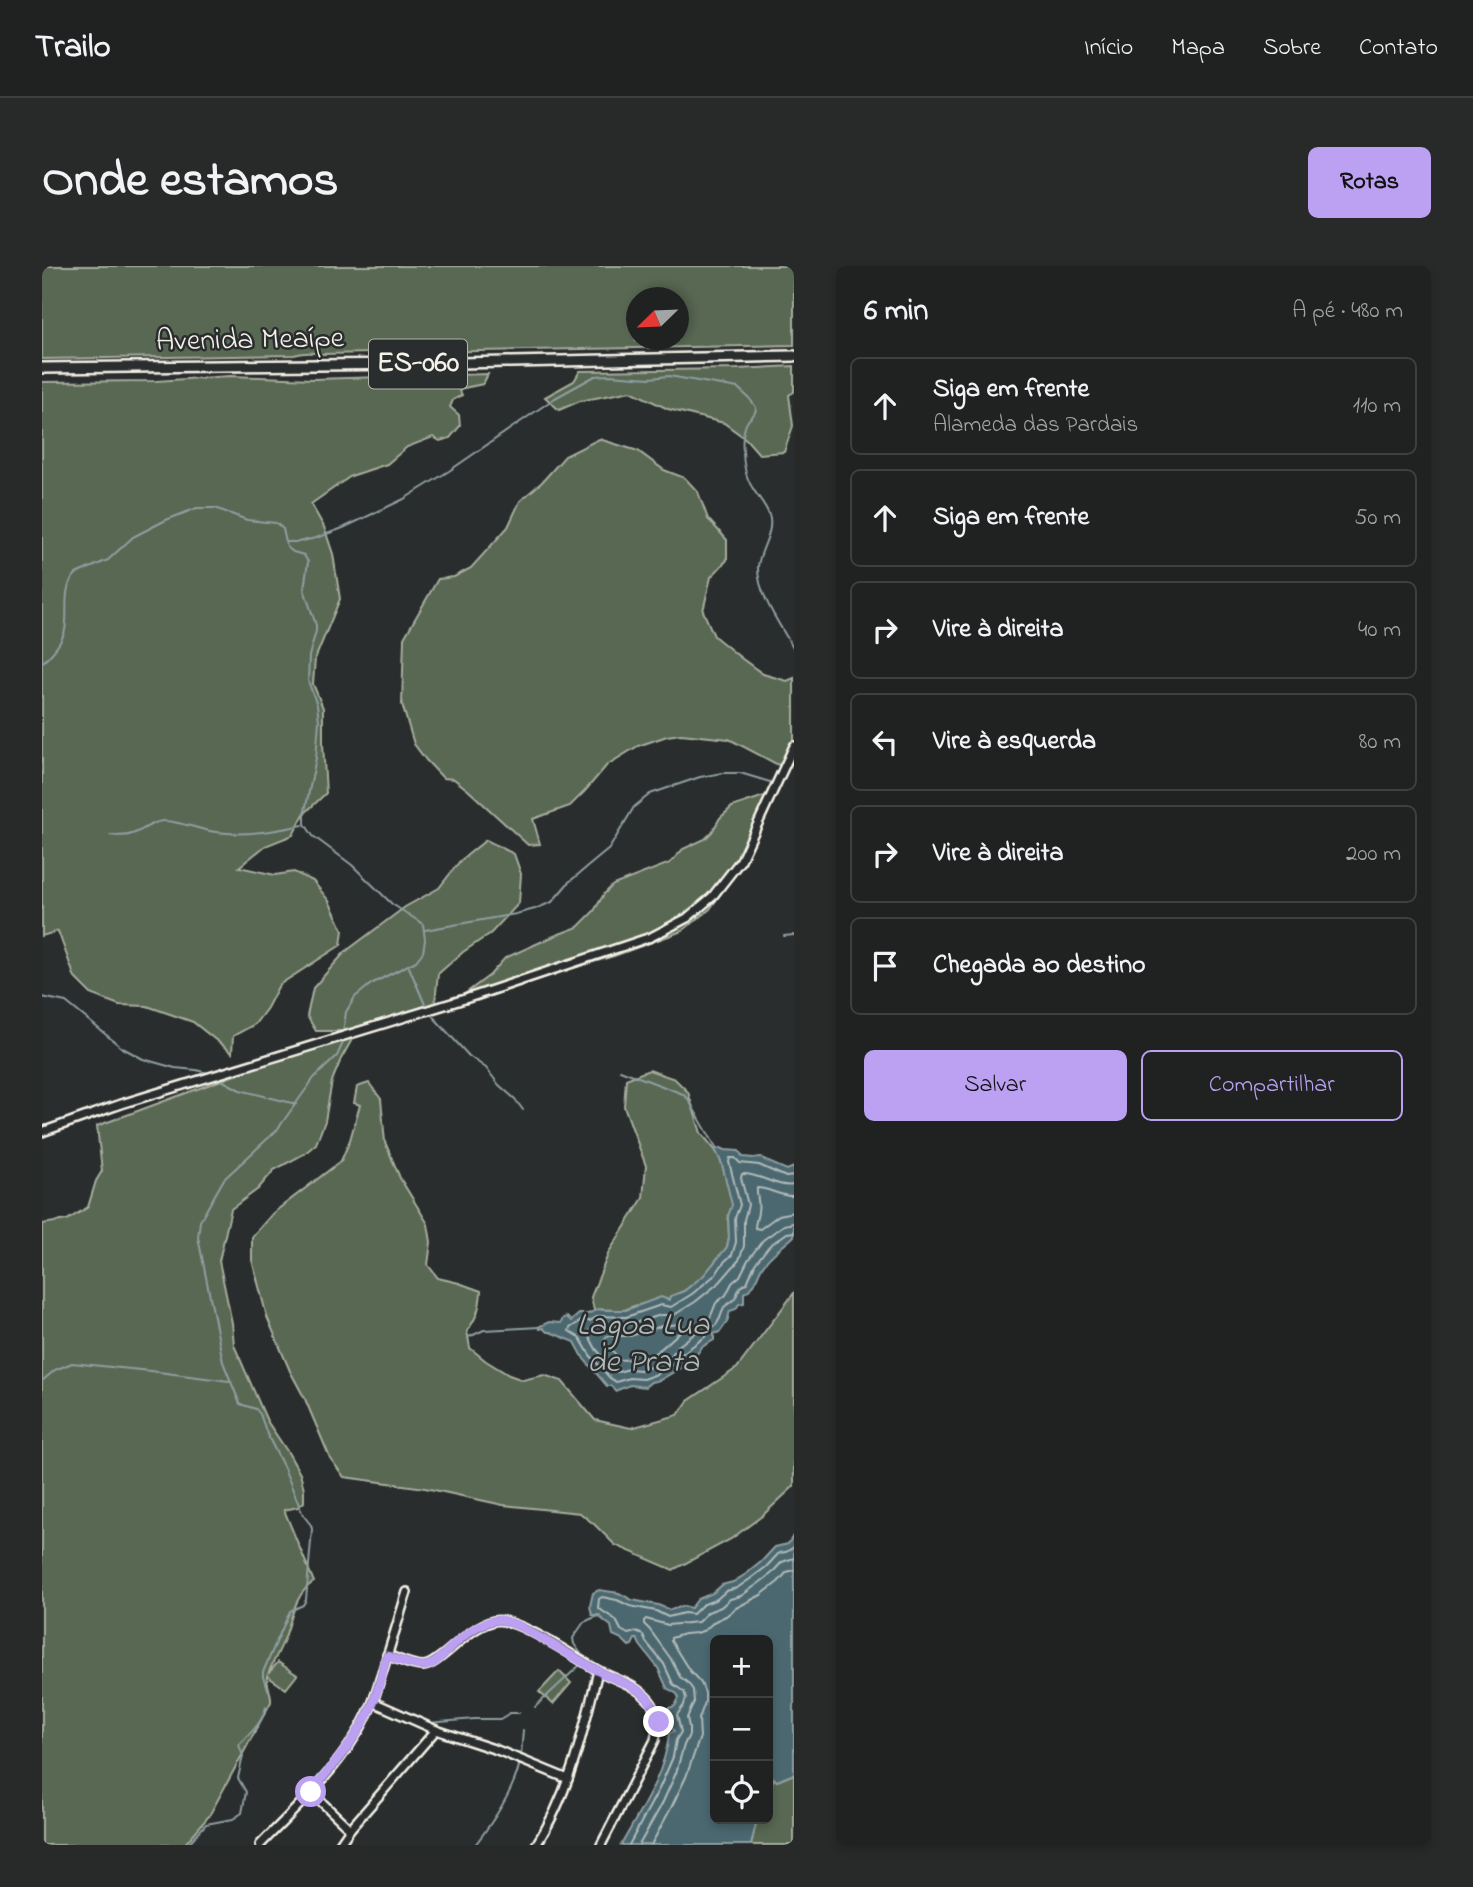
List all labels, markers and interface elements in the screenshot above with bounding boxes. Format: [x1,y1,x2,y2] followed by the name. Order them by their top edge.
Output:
[35,24,111,72] text: Trailo
[1084,31,1133,66] text: Início
[1171,31,1225,66] text: Mapa
[1263,31,1321,66] text: Sobre
[1359,31,1438,66] text: Contato
[42,146,338,218] text: Onde estamos
[1308,147,1431,218] button: Rotas
[626,287,689,350] north arrow
[864,290,928,334] text: 6 min
[1292,295,1403,328] text: A pé · 480 m
[156,317,345,365] street label: Avenida Meaípe
[369,340,467,388] road number: ES-060
[933,371,1089,409] text: Siga em frente
[866,387,904,425] icon: ahead
[1353,390,1401,423] text: 110 m
[933,409,1138,442] text: Alameda das Pardais
[866,499,904,537] icon: ahead
[933,499,1089,537] text: Siga em frente
[1354,502,1401,535] text: 50 m
[866,611,904,649] icon: right
[933,611,1064,649] text: Vire à direita
[1358,614,1401,647] text: 40 m
[866,723,904,761] icon: left
[933,723,1096,761] text: Vire à esquerda
[1359,726,1401,759] text: 80 m
[866,835,904,873] icon: right
[933,835,1064,873] text: Vire à direita
[1346,838,1401,871] text: 200 m
[866,947,904,985] icon: arrive
[933,947,1145,985] text: Chegada ao destino
[864,1050,1127,1121] button: Salvar
[1141,1050,1403,1121] button: Compartilhar
[577,1303,710,1387] water label: Lagoa Lua de Prata
[710,1635,773,1824] map controls
[710,1635,773,1698] button: +
[710,1698,773,1761] button: −
[643,1706,674,1737] route end
[710,1761,773,1824] button: locate
[295,1776,326,1807] route start

